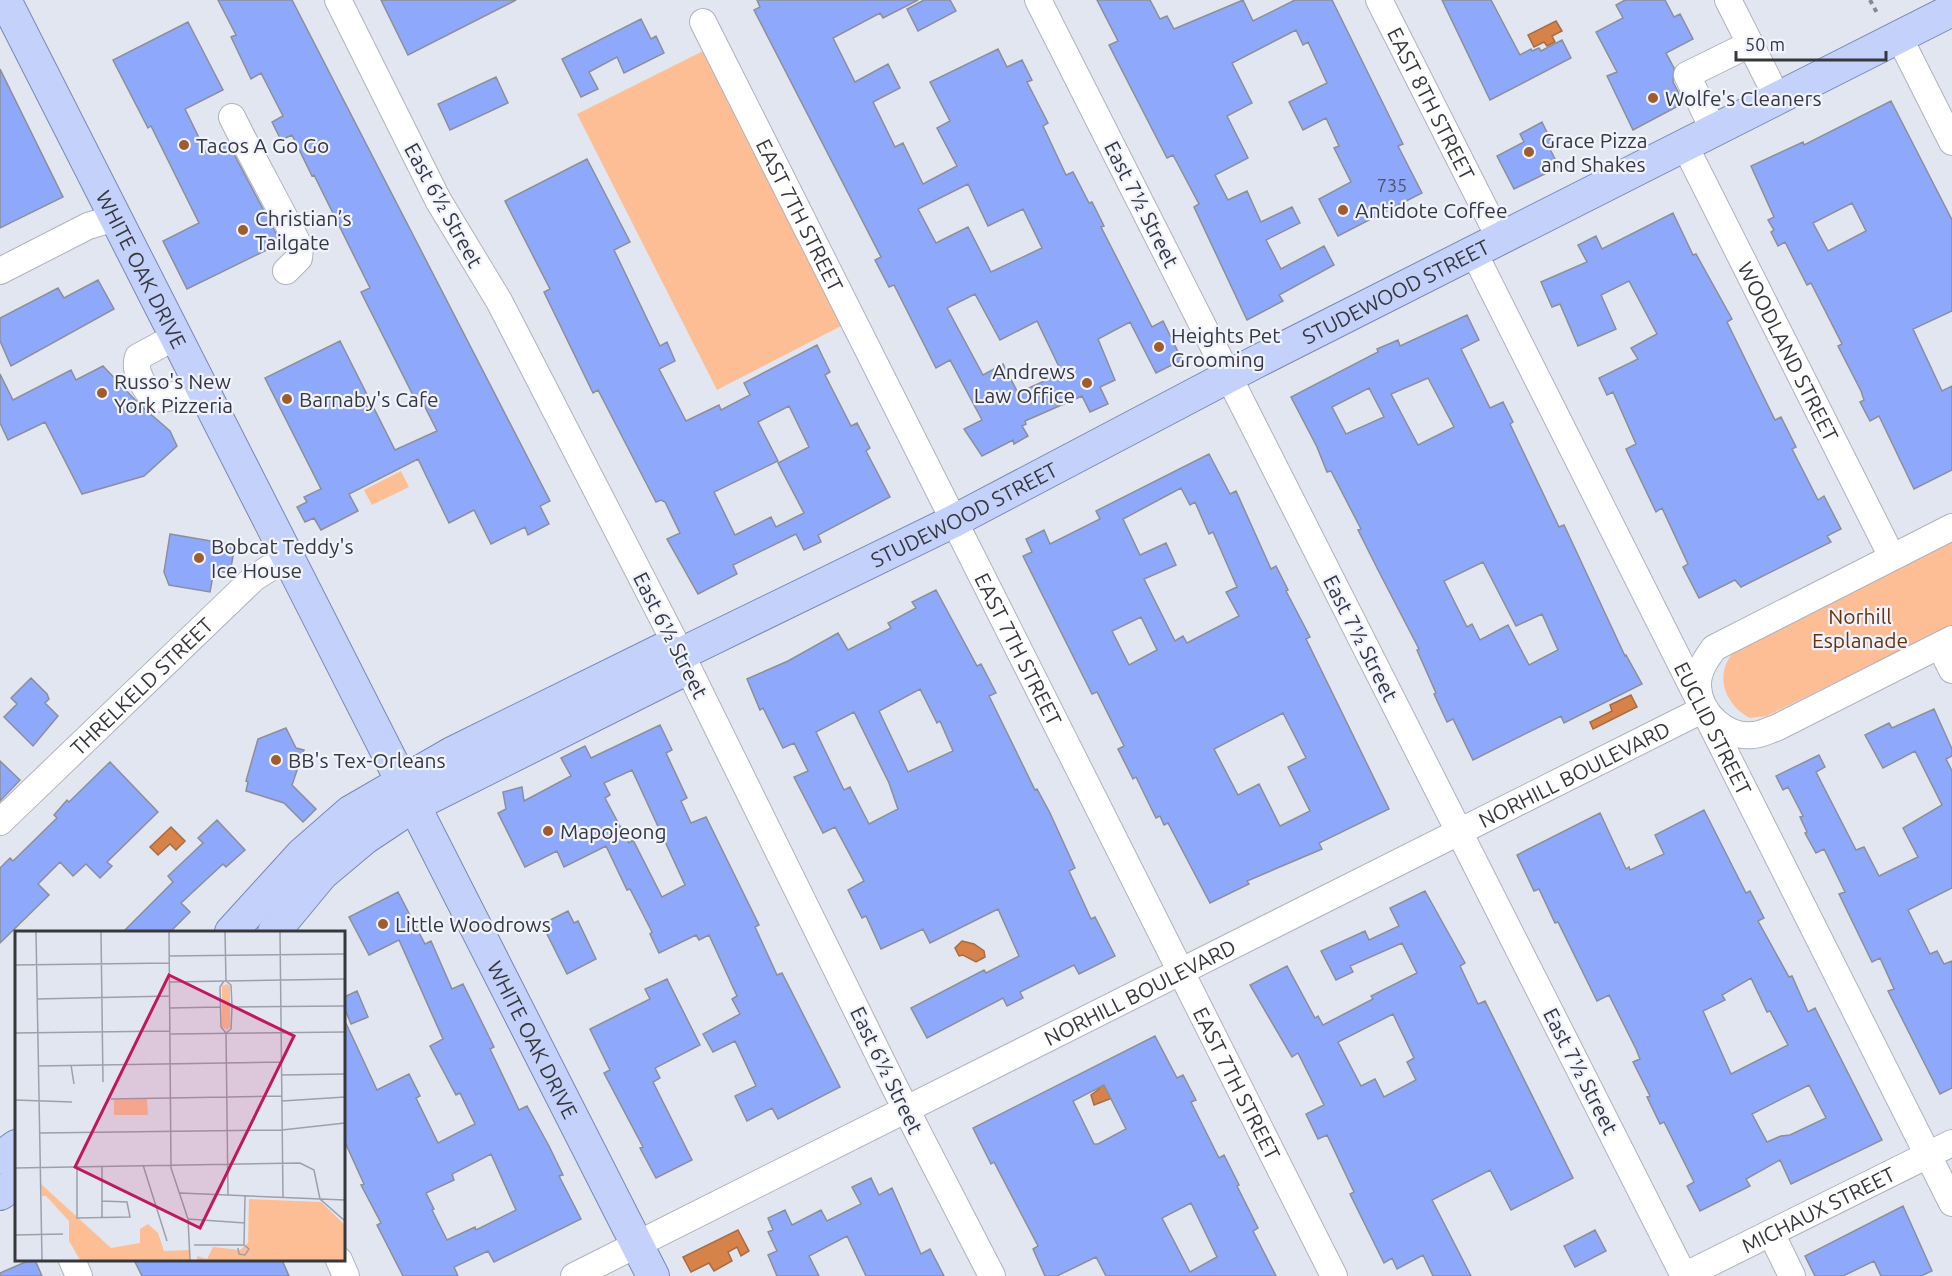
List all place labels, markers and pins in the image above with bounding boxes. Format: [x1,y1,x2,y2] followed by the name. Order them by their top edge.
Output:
[1665,86,1822,110] place label: Wolfe's Cleaners
[1646,91,1660,105] marker: Wolfe's Cleaners
[1541,128,1648,176] place label: Grace Pizza and Shakes
[196,133,329,157] place label: Tacos A Go Go
[177,138,191,152] marker: Tacos A Go Go
[1522,145,1536,159] marker: Grace Pizza and Shakes
[1355,198,1507,222] place label: Antidote Coffee
[1336,203,1350,217] marker: Antidote Coffee
[255,206,352,254] place label: Christian’s Tailgate
[236,223,250,237] marker: Christian’s Tailgate
[1171,323,1281,371] place label: Heights Pet Grooming
[1152,340,1166,354] marker: Heights Pet Grooming
[974,359,1075,407] place label: Andrews Law Office
[114,369,233,417] place label: Russo's New York Pizzeria
[1080,376,1094,390] marker: Andrews Law Office
[95,386,109,400] marker: Russo's New York Pizzeria
[299,387,438,411] place label: Barnaby's Cafe
[280,392,294,406] marker: Barnaby's Cafe
[211,534,354,582] place label: Bobcat Teddy's Ice House
[192,551,206,565] marker: Bobcat Teddy's Ice House
[288,748,446,772] place label: BB's Tex-Orleans
[269,753,283,767] marker: BB's Tex-Orleans
[560,819,667,843] place label: Mapojeong
[541,824,555,838] marker: Mapojeong
[395,912,551,936] place label: Little Woodrows
[376,917,390,931] marker: Little Woodrows

